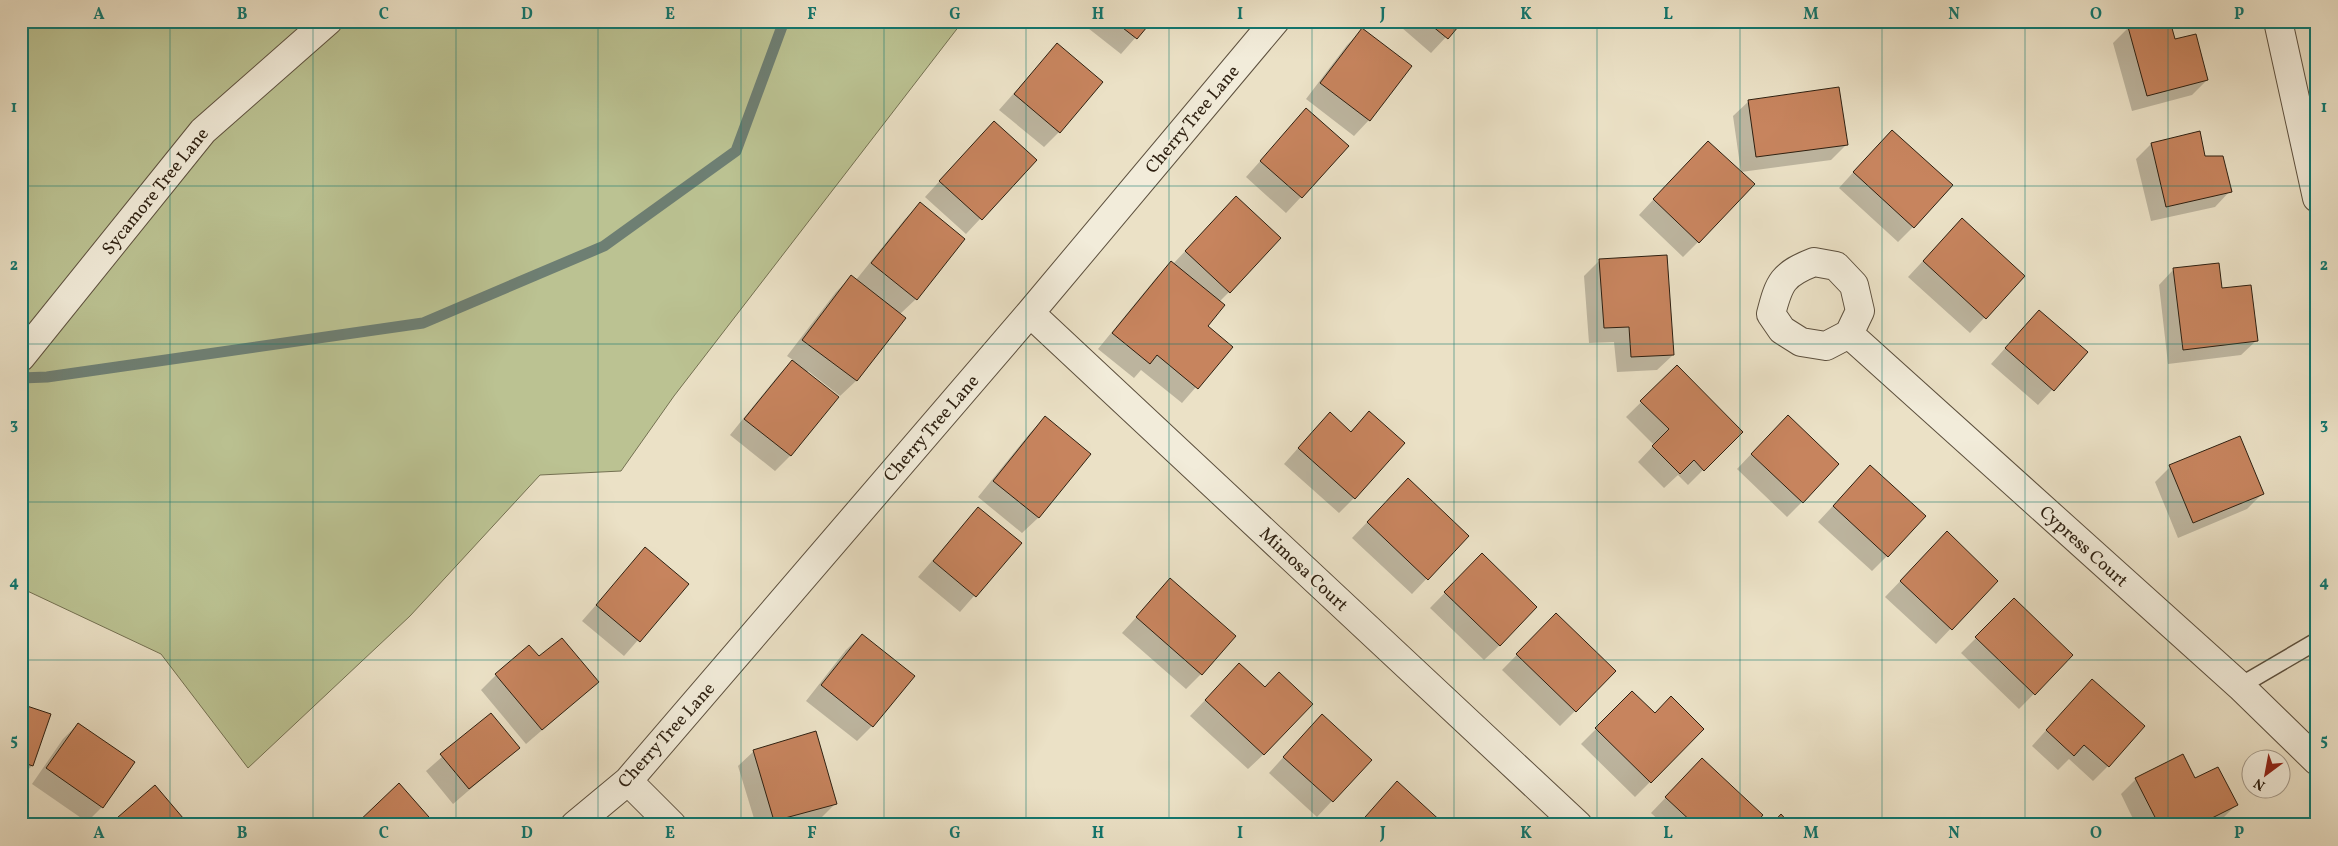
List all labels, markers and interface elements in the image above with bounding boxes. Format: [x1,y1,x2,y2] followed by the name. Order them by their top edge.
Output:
[93,4,105,26] text: A
[237,4,248,26] text: B
[379,4,389,26] text: C
[521,4,533,26] text: D
[665,4,675,26] text: E
[807,4,817,26] text: F
[949,4,961,26] text: G
[1092,4,1104,26] text: H
[1237,4,1243,26] text: I
[1379,4,1386,26] text: J
[1520,4,1532,26] text: K
[1663,4,1673,26] text: L
[1803,4,1819,26] text: M
[1948,4,1960,26] text: N
[2090,4,2102,26] text: O
[2234,4,2244,26] text: P
[1140,60,1246,180] street label: Cherry Tree Lane
[11,97,17,119] text: 1
[2321,97,2327,119] text: 1
[97,123,215,261] street label: Sycamore Tree Lane
[10,255,18,277] text: 2
[2320,255,2328,277] text: 2
[879,370,986,488] street label: Cherry Tree Lane
[10,414,18,436] text: 3
[2320,414,2328,436] text: 3
[2033,501,2133,594] street label: Cypress Court
[1253,522,1353,618] street label: Mimosa Court
[9,572,19,594] text: 4
[2319,572,2329,594] text: 4
[613,678,721,794] street label: Cherry Tree Lane
[10,730,18,752] text: 5
[2320,730,2328,752] text: 5
[2240,748,2290,798] north arrow
[2251,773,2269,795] text: N
[93,823,105,845] text: A
[237,823,248,845] text: B
[379,823,389,845] text: C
[521,823,533,845] text: D
[665,823,675,845] text: E
[807,823,817,845] text: F
[949,823,961,845] text: G
[1092,823,1104,845] text: H
[1237,823,1243,845] text: I
[1379,823,1386,845] text: J
[1520,823,1532,845] text: K
[1663,823,1673,845] text: L
[1803,823,1819,845] text: M
[1948,823,1960,845] text: N
[2090,823,2102,845] text: O
[2234,823,2244,845] text: P

